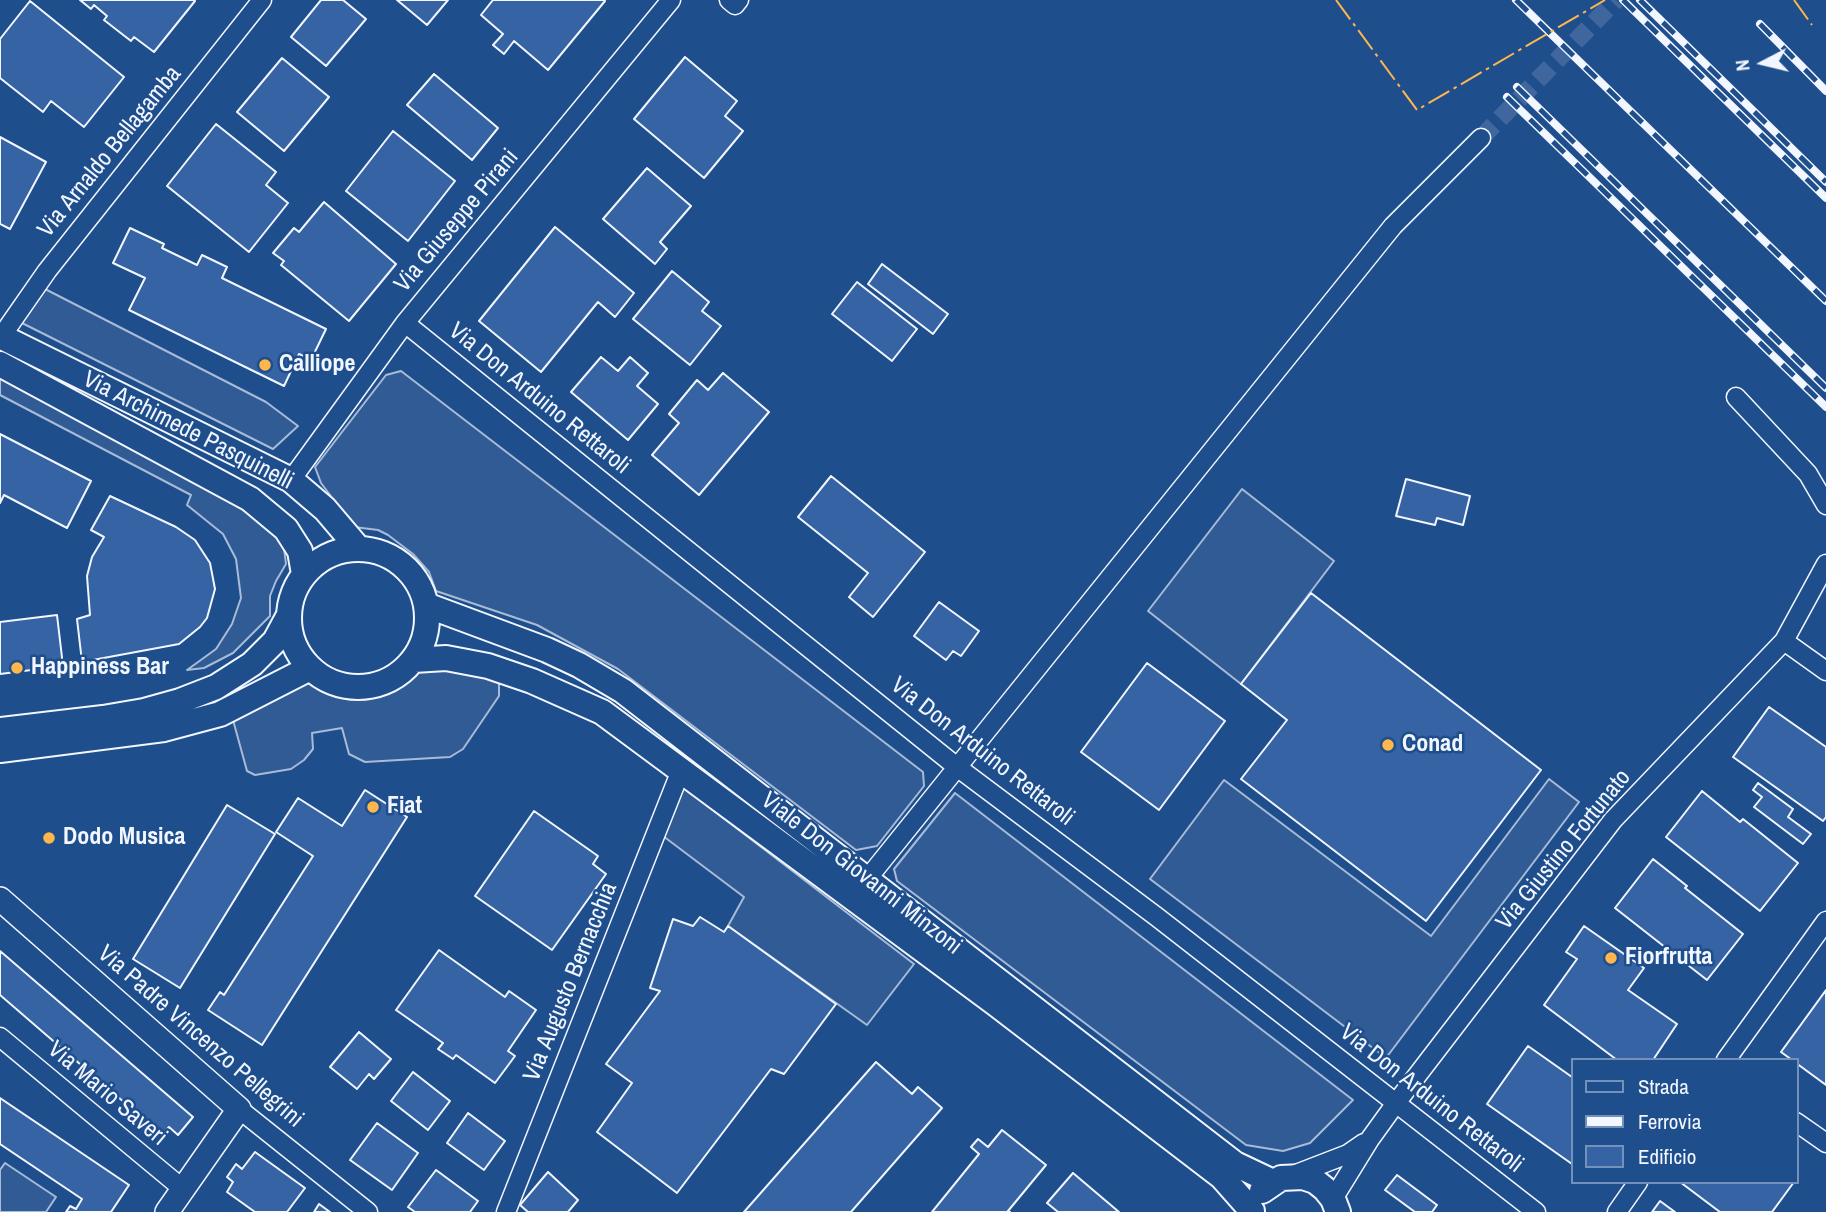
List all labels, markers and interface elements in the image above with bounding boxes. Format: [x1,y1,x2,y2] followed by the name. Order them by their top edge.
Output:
[1728,28,1798,98] north arrow
[1729,58,1756,73] text: N
[32,61,188,243] street label: Via Arnaldo Bellagamba
[389,144,525,298] street label: Via Giuseppe Pirani
[442,317,636,481] street label: Via Don Arduino Rettaroli
[279,351,356,379] place label: Calliope
[257,357,273,373] marker: Calliope
[78,365,298,497] street label: Via Archimede Pasquinelli
[31,654,169,682] place label: Happiness Bar
[9,660,25,676] marker: Happiness Bar
[884,671,1080,833] street label: Via Don Arduino Rettaroli
[1402,731,1463,759] place label: Conad
[1380,737,1396,753] marker: Conad
[1491,764,1637,936] street label: Via Giustino Fortunato
[755,787,967,961] street label: Viale Don Giovanni Minzoni
[387,793,422,821] place label: Fiat
[365,799,381,815] marker: Fiat
[63,824,185,852] place label: Dodo Musica
[41,830,57,846] marker: Dodo Musica
[518,878,624,1086] street label: Via Augusto Bernacchia
[91,940,309,1134] street label: Via Padre Vincenzo Pellegrini
[1625,944,1712,972] place label: Fiorfrutta
[1603,950,1619,966] marker: Fiorfrutta
[1333,1018,1529,1180] street label: Via Don Arduino Rettaroli
[41,1036,173,1152] street label: Via Mario Saveri
[1570,1058,1798,1184] legend
[1638,1072,1689,1101] text: Strada
[1638,1107,1701,1136] text: Ferrovia
[1638,1142,1696,1171] text: Edificio

